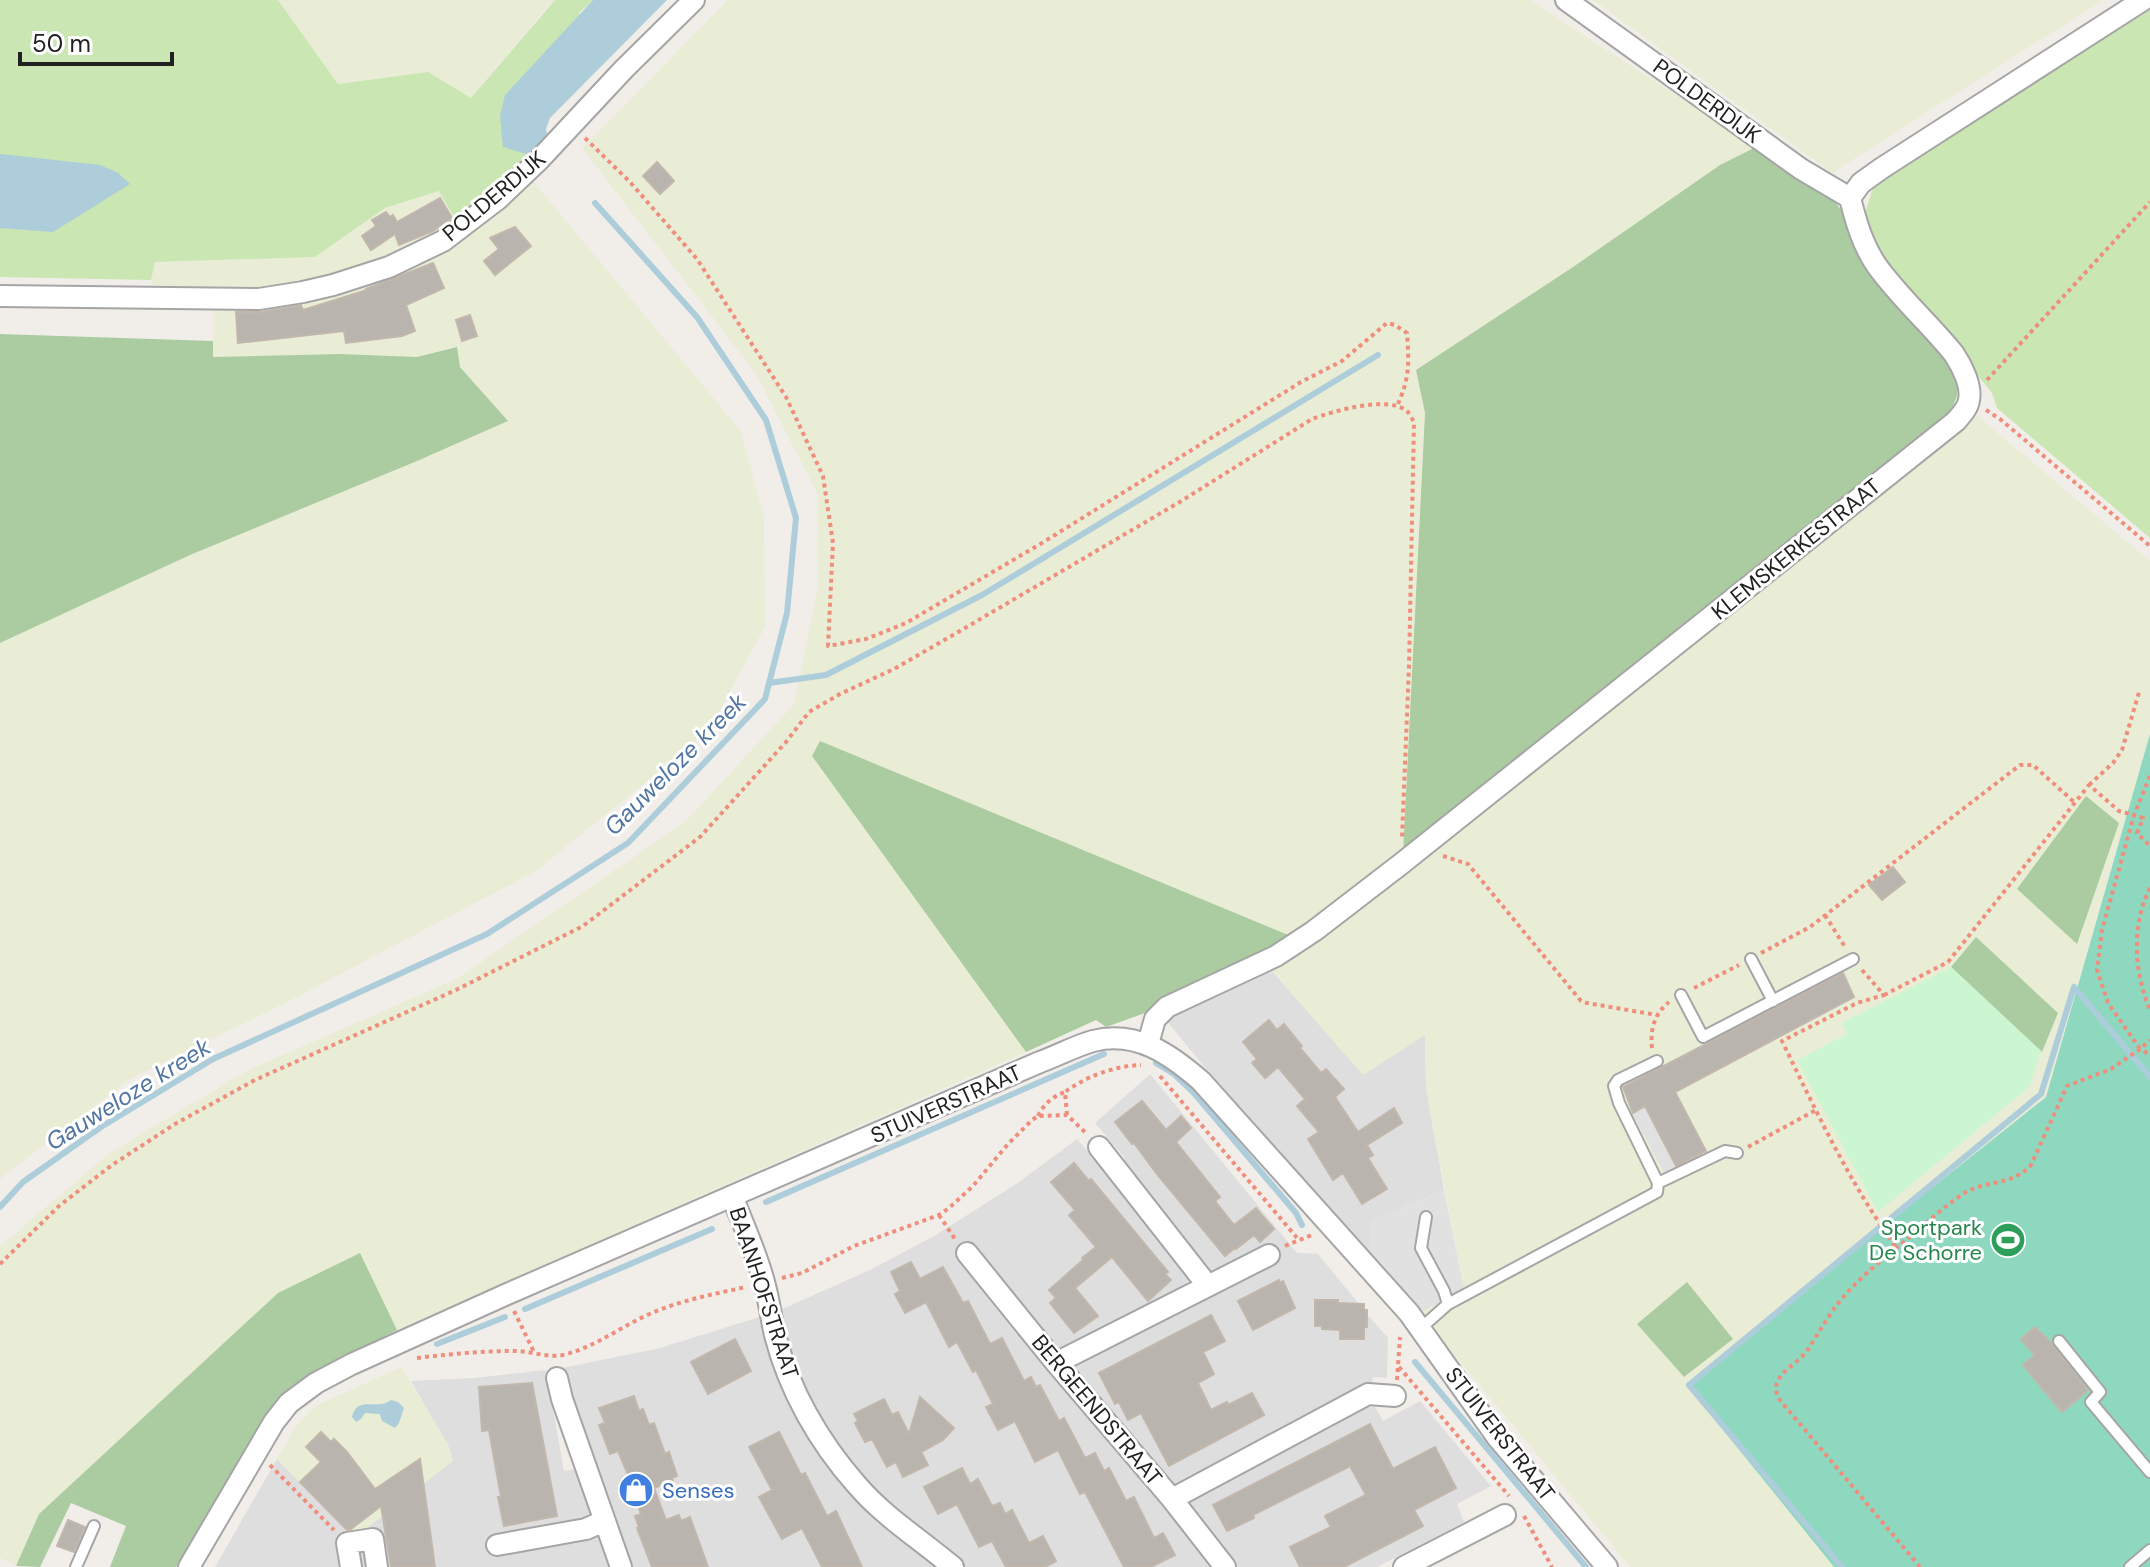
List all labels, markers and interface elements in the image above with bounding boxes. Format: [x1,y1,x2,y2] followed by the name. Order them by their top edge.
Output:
[20,16,172,66] scale bar
[32,28,91,59] text: 50 m
[1647,52,1767,150] street label: POLDERDIJK
[436,144,552,248] street label: POLDERDIJK
[1706,472,1886,626] street label: KLEMSKERKESTRAAT
[597,686,753,842] water label: Gauweloze kreek
[40,1030,217,1157] water label: Gauweloze kreek
[866,1058,1026,1150] street label: STUIVERSTRAAT
[723,1203,805,1383] street label: BAANHOFSTRAAT
[1869,1213,1982,1267] place label: Sportpark De Schorre
[1989,1221,2027,1259] sports icon: Sportpark De Schorre
[1025,1329,1169,1491] street label: BERGEENDSTRAAT
[1439,1361,1561,1507] street label: STUIVERSTRAAT
[617,1471,655,1509] shop icon: Senses
[662,1476,734,1505] place label: Senses

